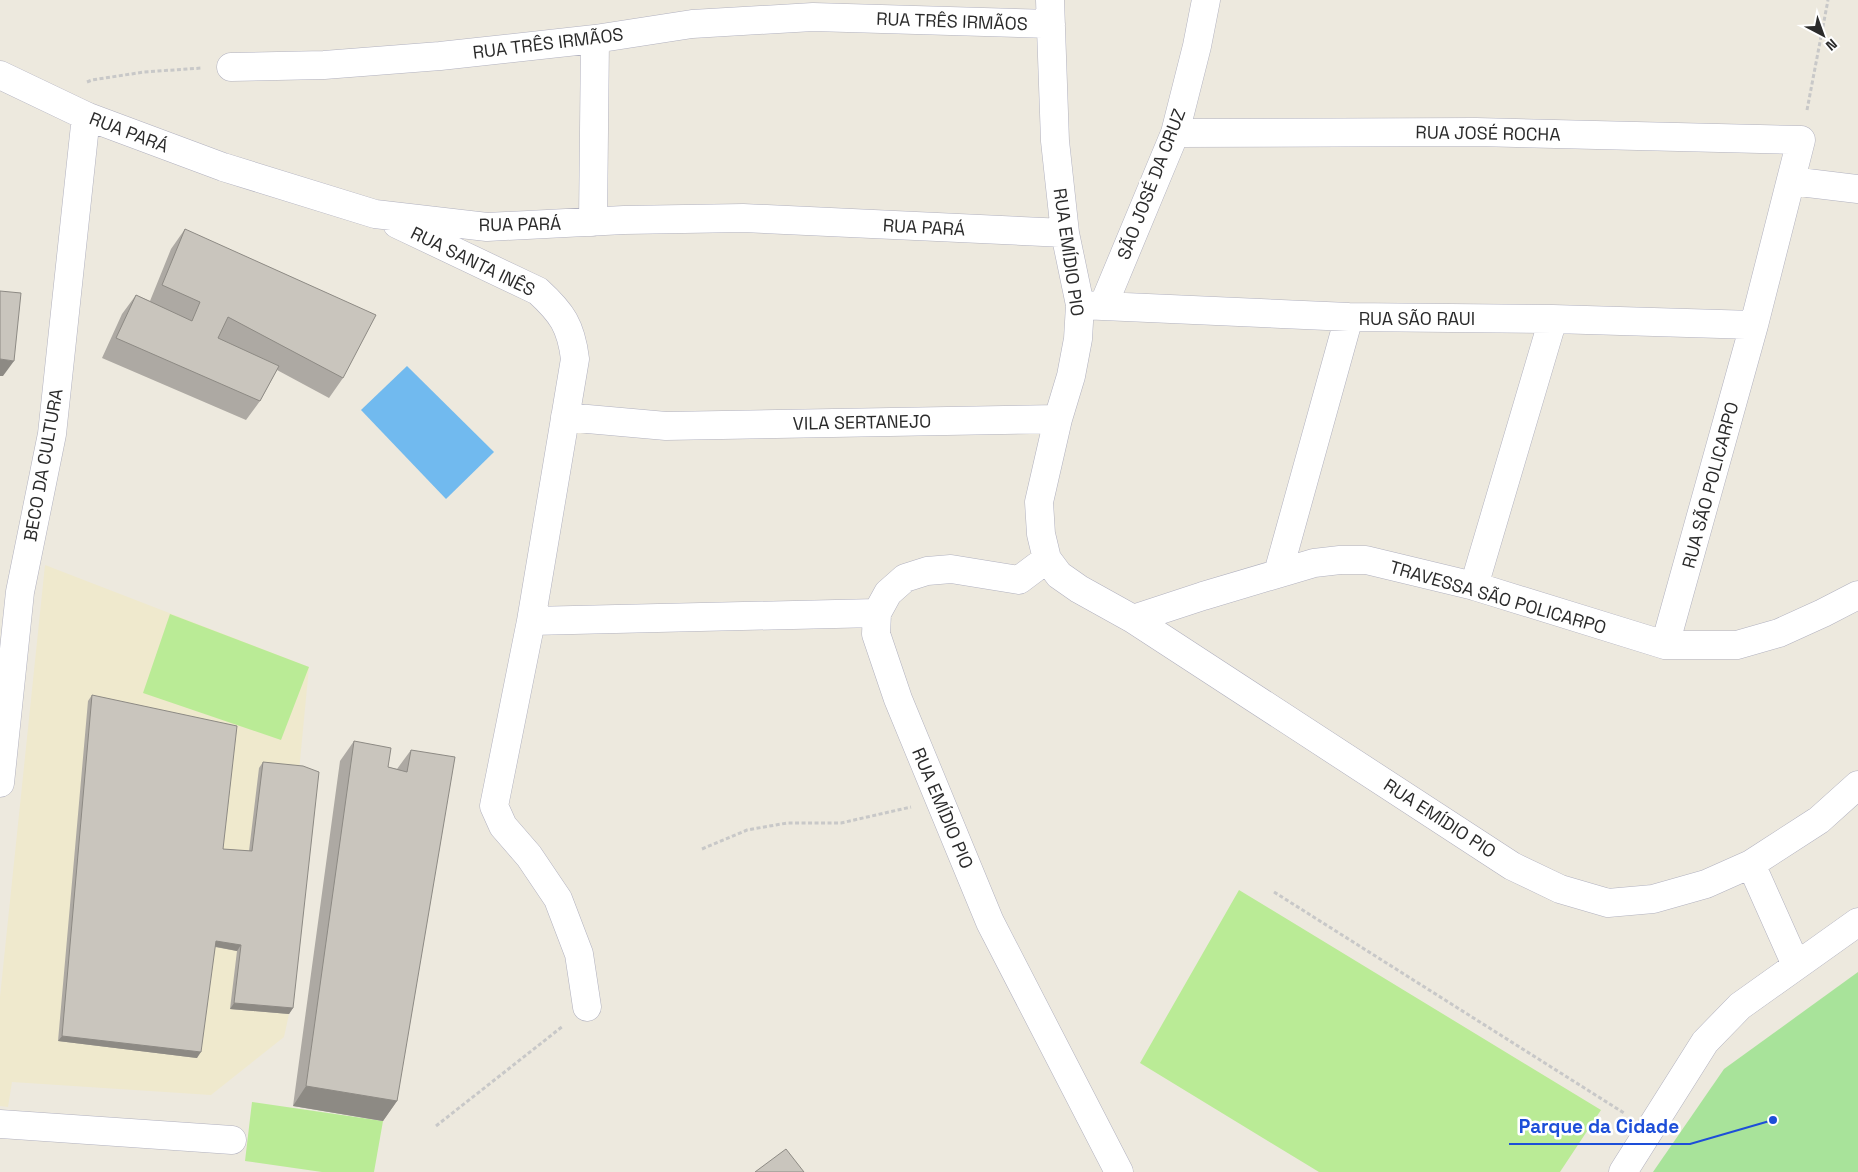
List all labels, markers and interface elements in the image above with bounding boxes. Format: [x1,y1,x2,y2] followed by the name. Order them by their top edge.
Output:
[876,7,1028,35] street label: RUA TRÊS IRMÃOS
[1798,10,1848,60] north arrow
[471,22,625,64] street label: RUA TRÊS IRMÃOS
[1822,35,1841,55] text: N
[1112,105,1190,263] street label: SÃO JOSÉ DA CRUZ
[86,106,172,158] street label: RUA PARÁ
[1415,120,1561,146] street label: RUA JOSÉ ROCHA
[1049,186,1089,318] street label: RUA EMÍDIO PIO
[478,212,562,236] street label: RUA PARÁ
[882,213,966,241] street label: RUA PARÁ
[407,221,539,301] street label: RUA SANTA INÊS
[1359,307,1475,330] street label: RUA SÃO RAUI
[18,387,68,543] street label: BECO DA CULTURA
[1677,399,1743,571] street label: RUA SÃO POLICARPO
[793,409,931,435] street label: VILA SERTANEJO
[1387,555,1609,639] street label: TRAVESSA SÃO POLICARPO
[907,744,979,872] street label: RUA EMÍDIO PIO
[1380,773,1500,863] street label: RUA EMÍDIO PIO
[1509,1110,1690,1144] callout: Parque da Cidade
[1519,1114,1679,1139] text: Parque da Cidade

